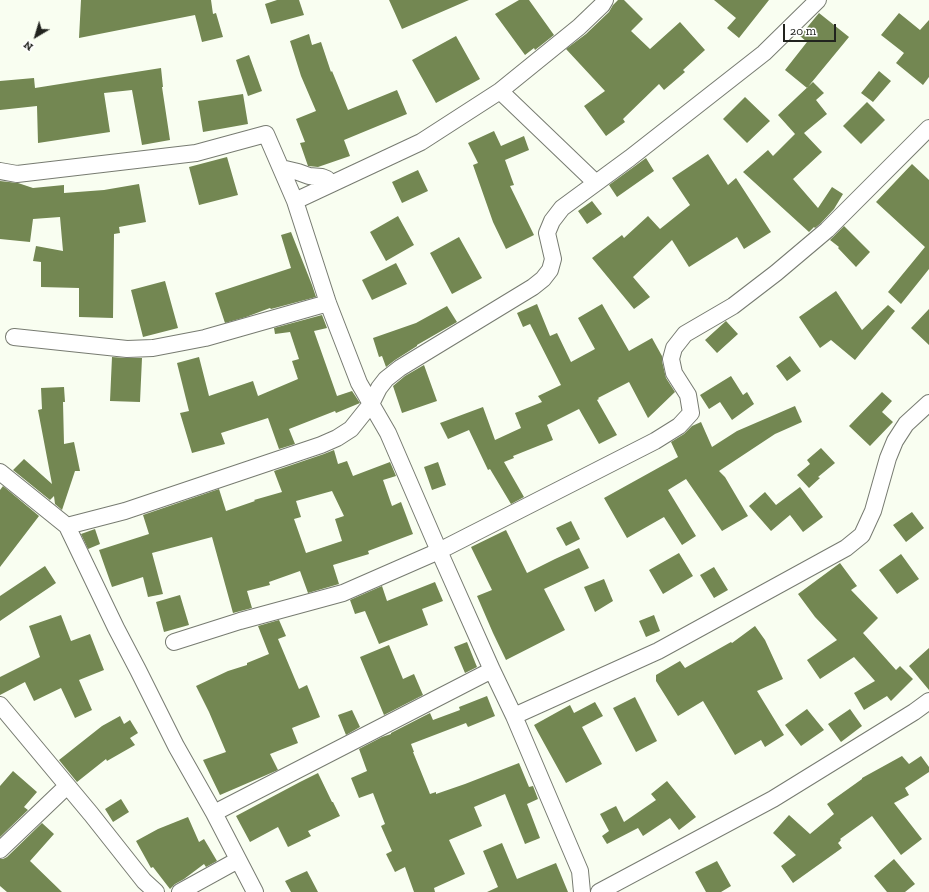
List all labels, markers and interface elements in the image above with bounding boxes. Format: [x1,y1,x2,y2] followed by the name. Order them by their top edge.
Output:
[16,16,56,56] north arrow
[785,16,838,42] scale bar
[790,24,816,38] text: 20 m
[21,38,36,54] text: N

